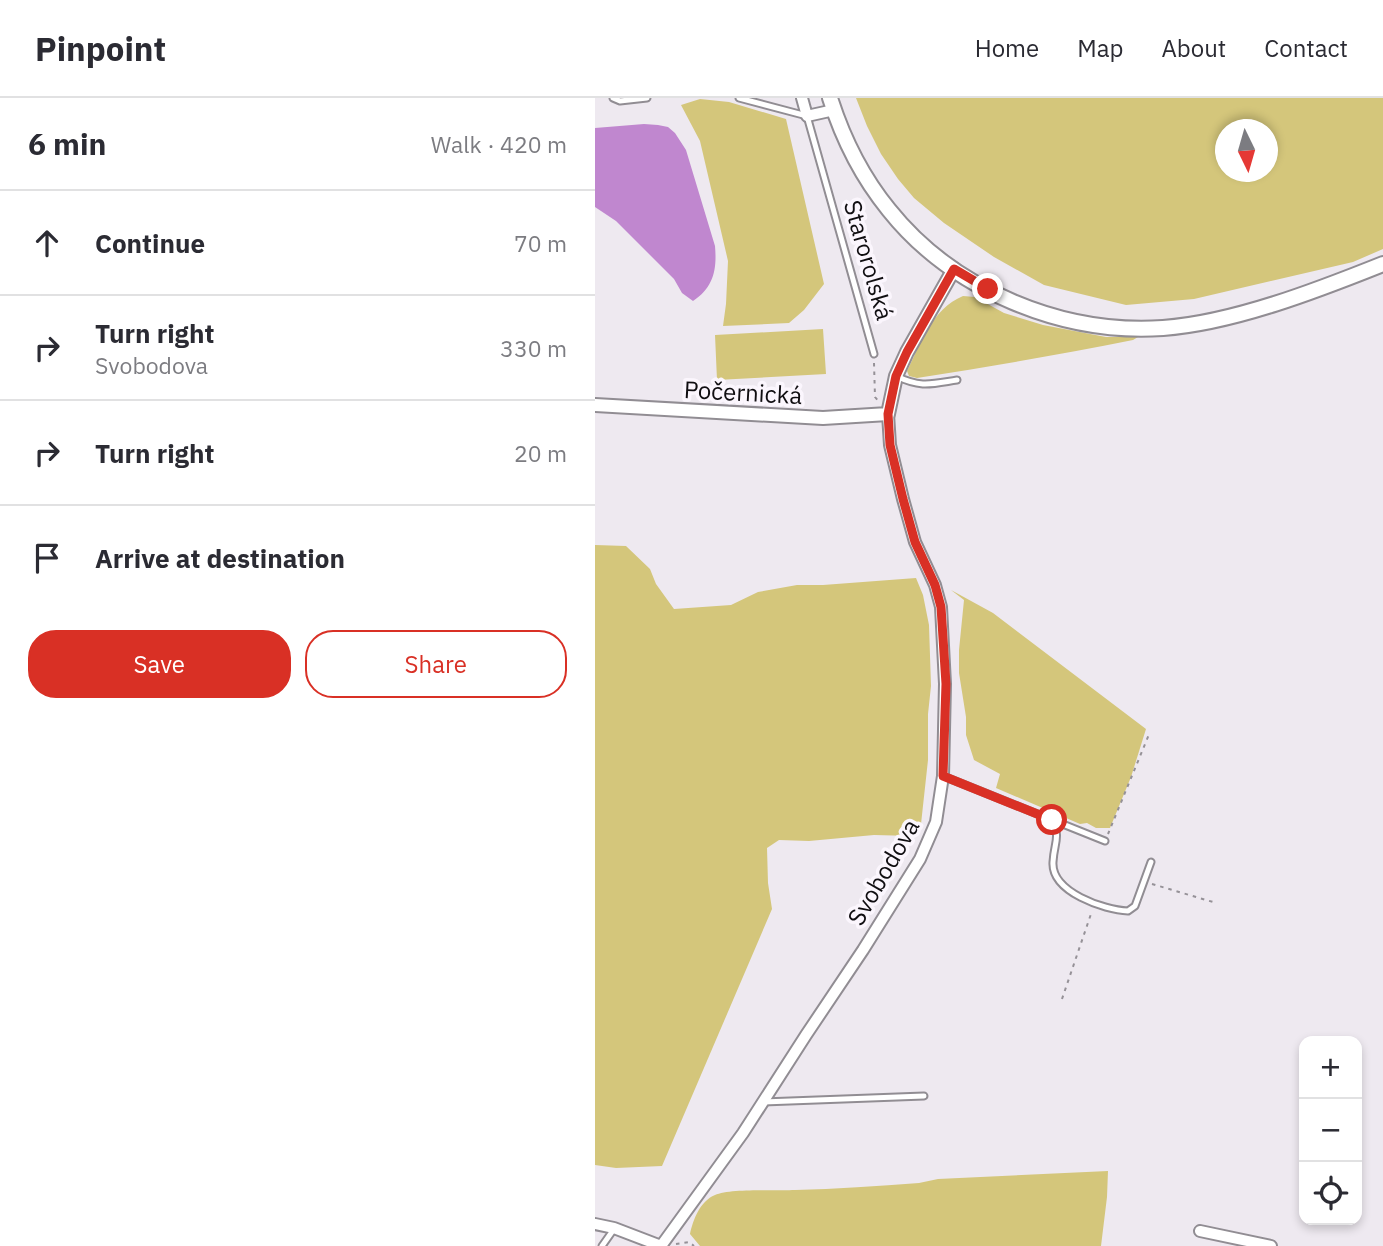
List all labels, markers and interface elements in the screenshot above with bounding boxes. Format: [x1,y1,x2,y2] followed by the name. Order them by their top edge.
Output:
[35,27,166,70] text: Pinpoint
[975,32,1039,64] text: Home
[1077,32,1123,64] text: Map
[1161,32,1226,64] text: About
[1264,32,1348,64] text: Contact
[1215,119,1278,182] north arrow
[28,124,106,163] text: 6 min
[431,129,567,159] text: Walk · 420 m
[837,196,901,324] street label: Starorolská
[28,224,66,262] icon: ahead
[95,226,205,260] text: Continue
[514,228,567,258] text: 70 m
[972,273,1003,304] route end
[95,316,214,350] text: Turn right
[28,329,66,367] icon: right
[500,333,567,363] text: 330 m
[95,350,208,380] text: Svobodova
[683,373,803,411] street label: Počernická
[28,434,66,472] icon: right
[95,436,214,470] text: Turn right
[514,438,567,468] text: 20 m
[28,539,66,577] icon: arrive
[95,541,345,575] text: Arrive at destination
[28,630,291,698] button: Save
[305,630,567,698] button: Share
[1036,804,1067,835] route start
[840,813,926,931] street label: Svobodova
[1299,1036,1362,1225] map controls
[1299,1036,1362,1099] button: +
[1299,1099,1362,1162] button: −
[1299,1162,1362,1225] button: locate

